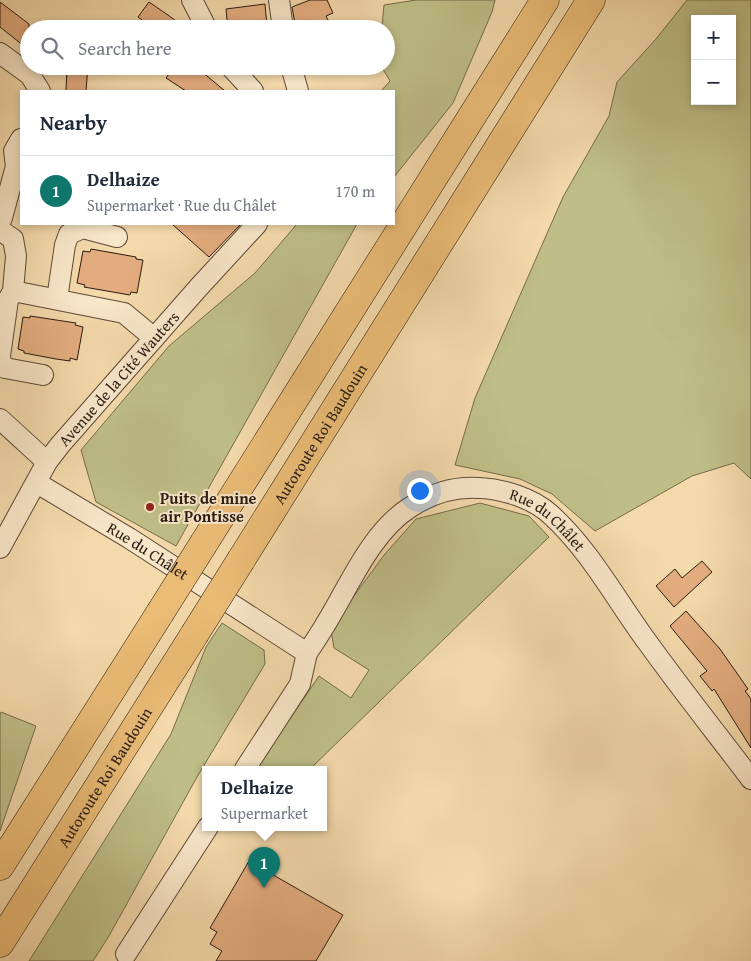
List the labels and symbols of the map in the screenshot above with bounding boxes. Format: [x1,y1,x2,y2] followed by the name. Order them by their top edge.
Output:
[52,306,185,451] street label: Avenue de la Cité Wauters
[267,359,373,509] street label: Autoroute Roi Baudouin
[407,478,433,504] your location
[507,482,592,557] street label: Rue du Châlet
[160,486,257,528] place label: Puits de mine air Pontisse
[144,501,156,513] marker: Puits de mine air Pontisse
[103,516,194,586] street label: Rue du Châlet
[51,702,158,852] street label: Autoroute Roi Baudouin
[248,847,280,888] pin: 1

